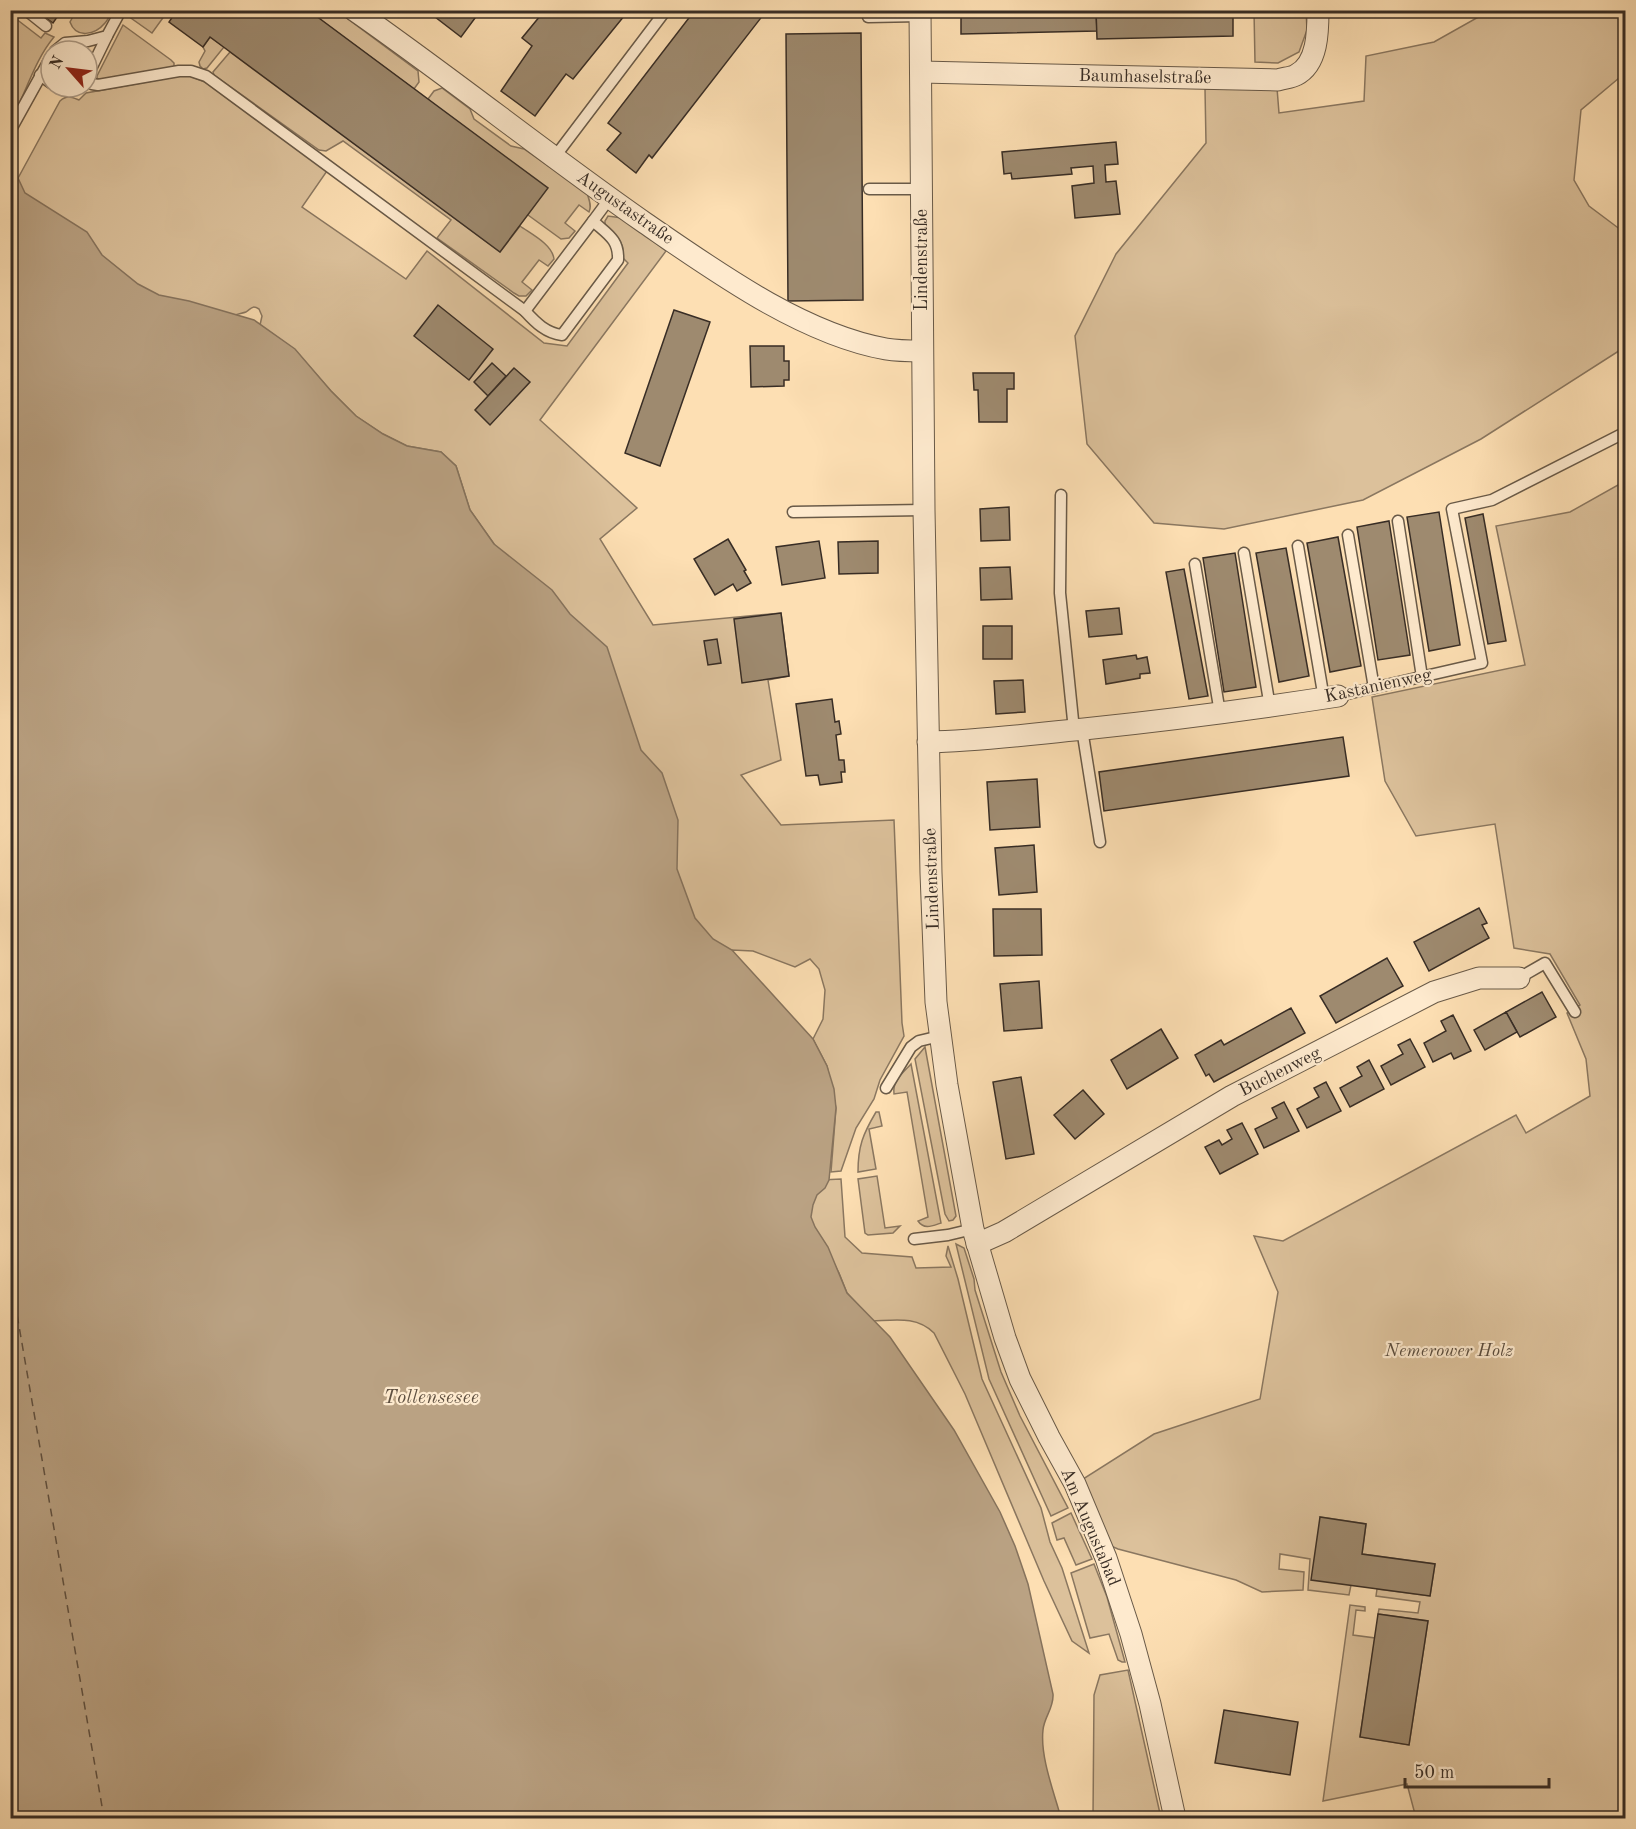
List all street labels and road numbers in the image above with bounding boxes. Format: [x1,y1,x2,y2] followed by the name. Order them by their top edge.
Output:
[1078,67,1212,87] street label: Baumhaselstraße
[573,168,677,248] street label: Augustastraße
[913,209,931,311] street label: Lindenstraße
[1323,666,1434,706] street label: Kastanienweg
[921,828,943,930] street label: Lindenstraße
[1236,1044,1324,1100] street label: Buchenweg
[1057,1465,1123,1589] street label: Am Augustabad

